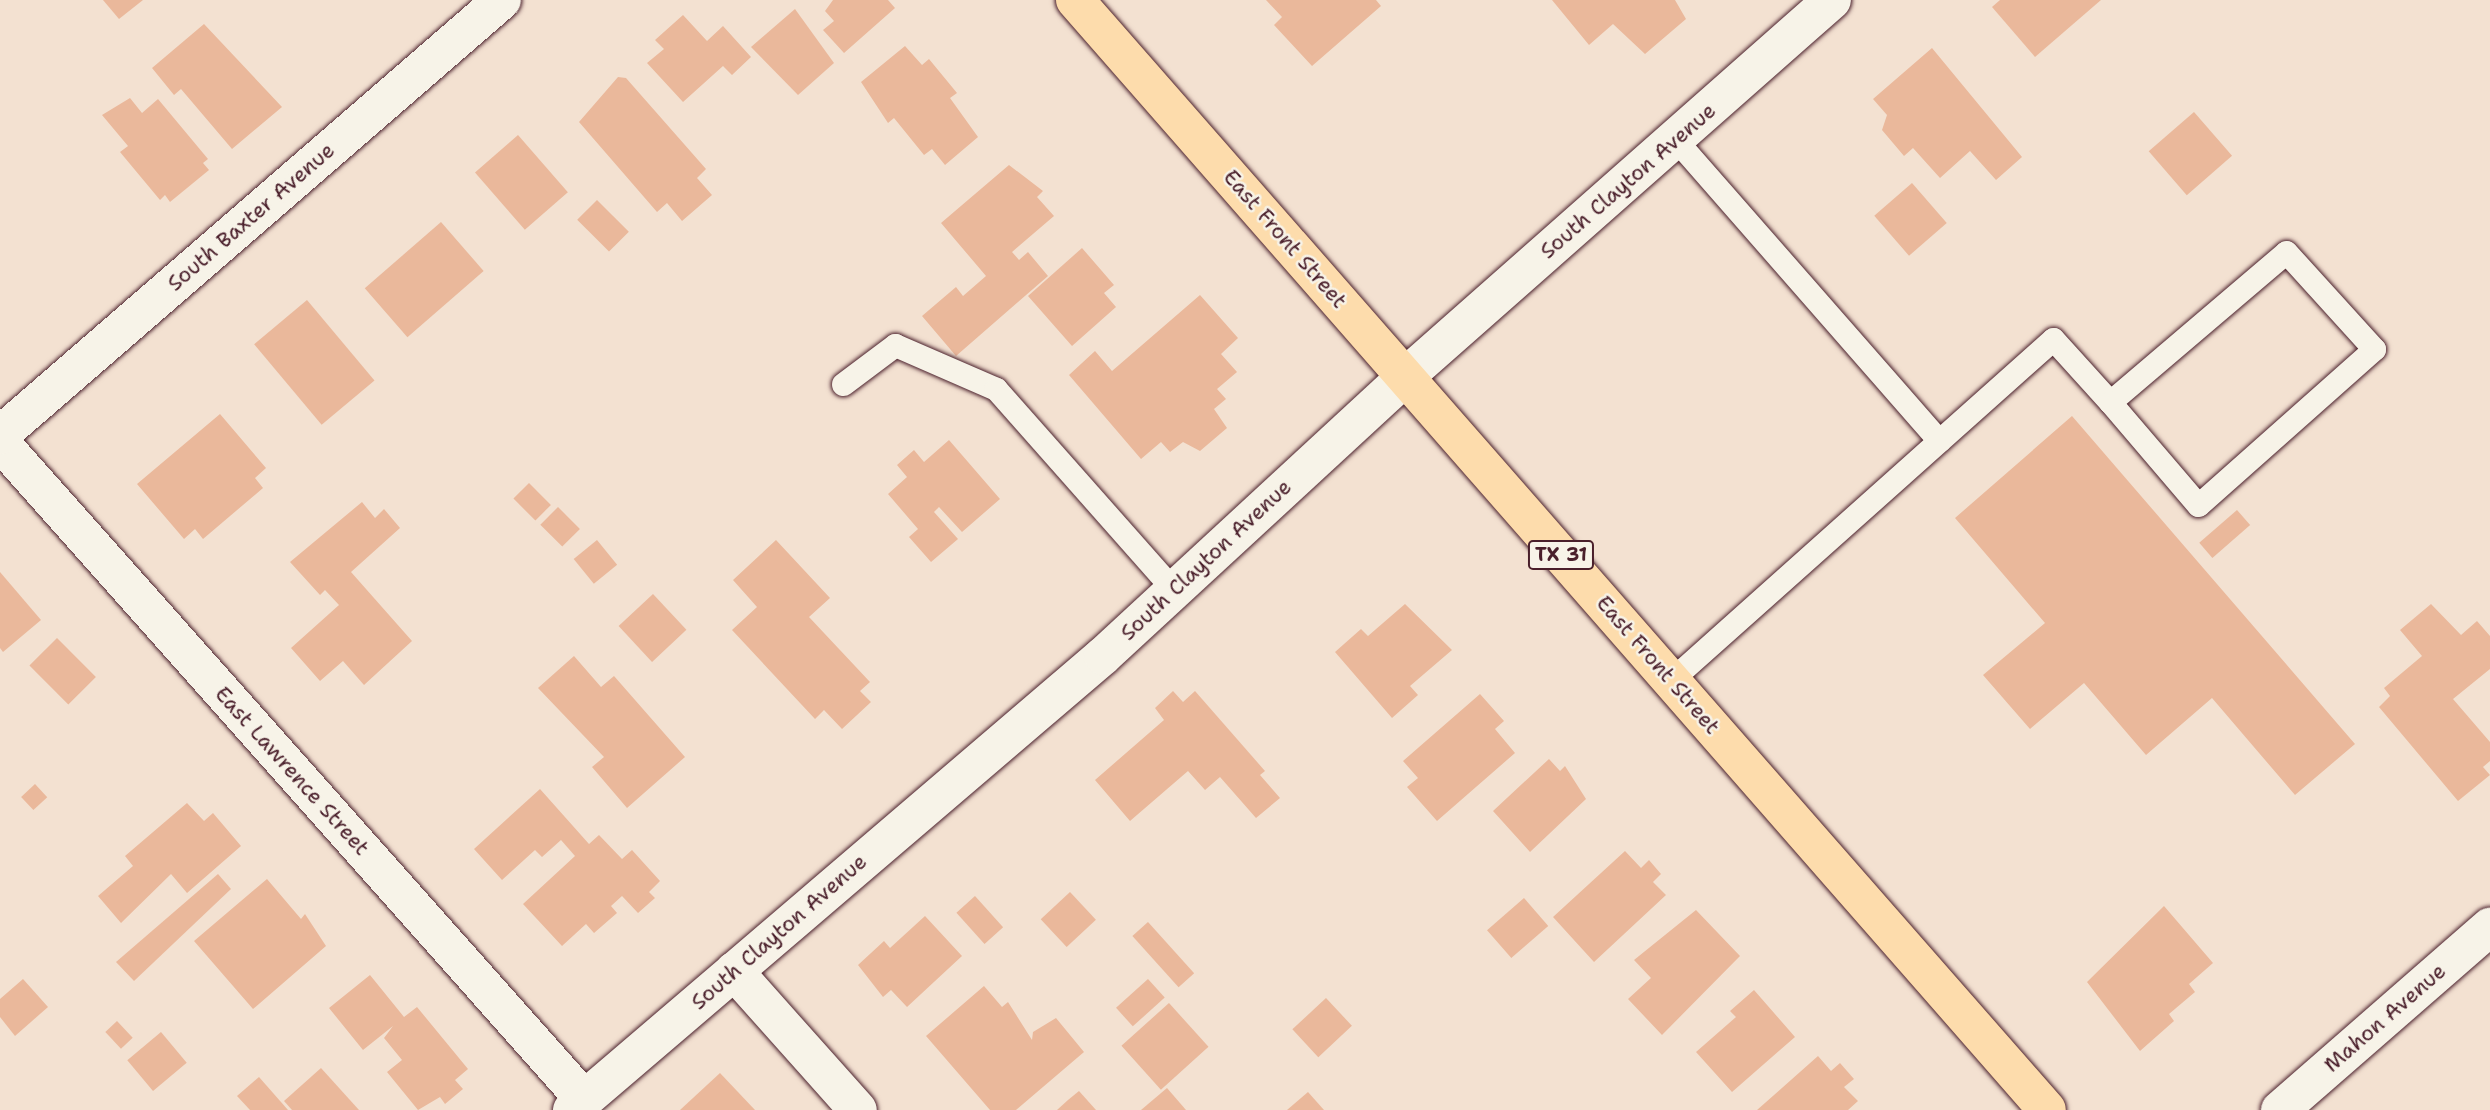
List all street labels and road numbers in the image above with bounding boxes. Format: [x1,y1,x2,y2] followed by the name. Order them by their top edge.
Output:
[1535,98,1721,264] street label: South Clayton Avenue
[162,138,340,296] street label: South Baxter Avenue
[1218,165,1352,313] street label: East Front Street
[1115,474,1297,646] street label: South Clayton Avenue
[1528,540,1594,570] road number: TX 31
[1591,591,1725,739] street label: East Front Street
[210,681,374,861] street label: East Lawrence Street
[686,849,872,1015] street label: South Clayton Avenue
[2319,958,2451,1078] street label: Mahon Avenue

